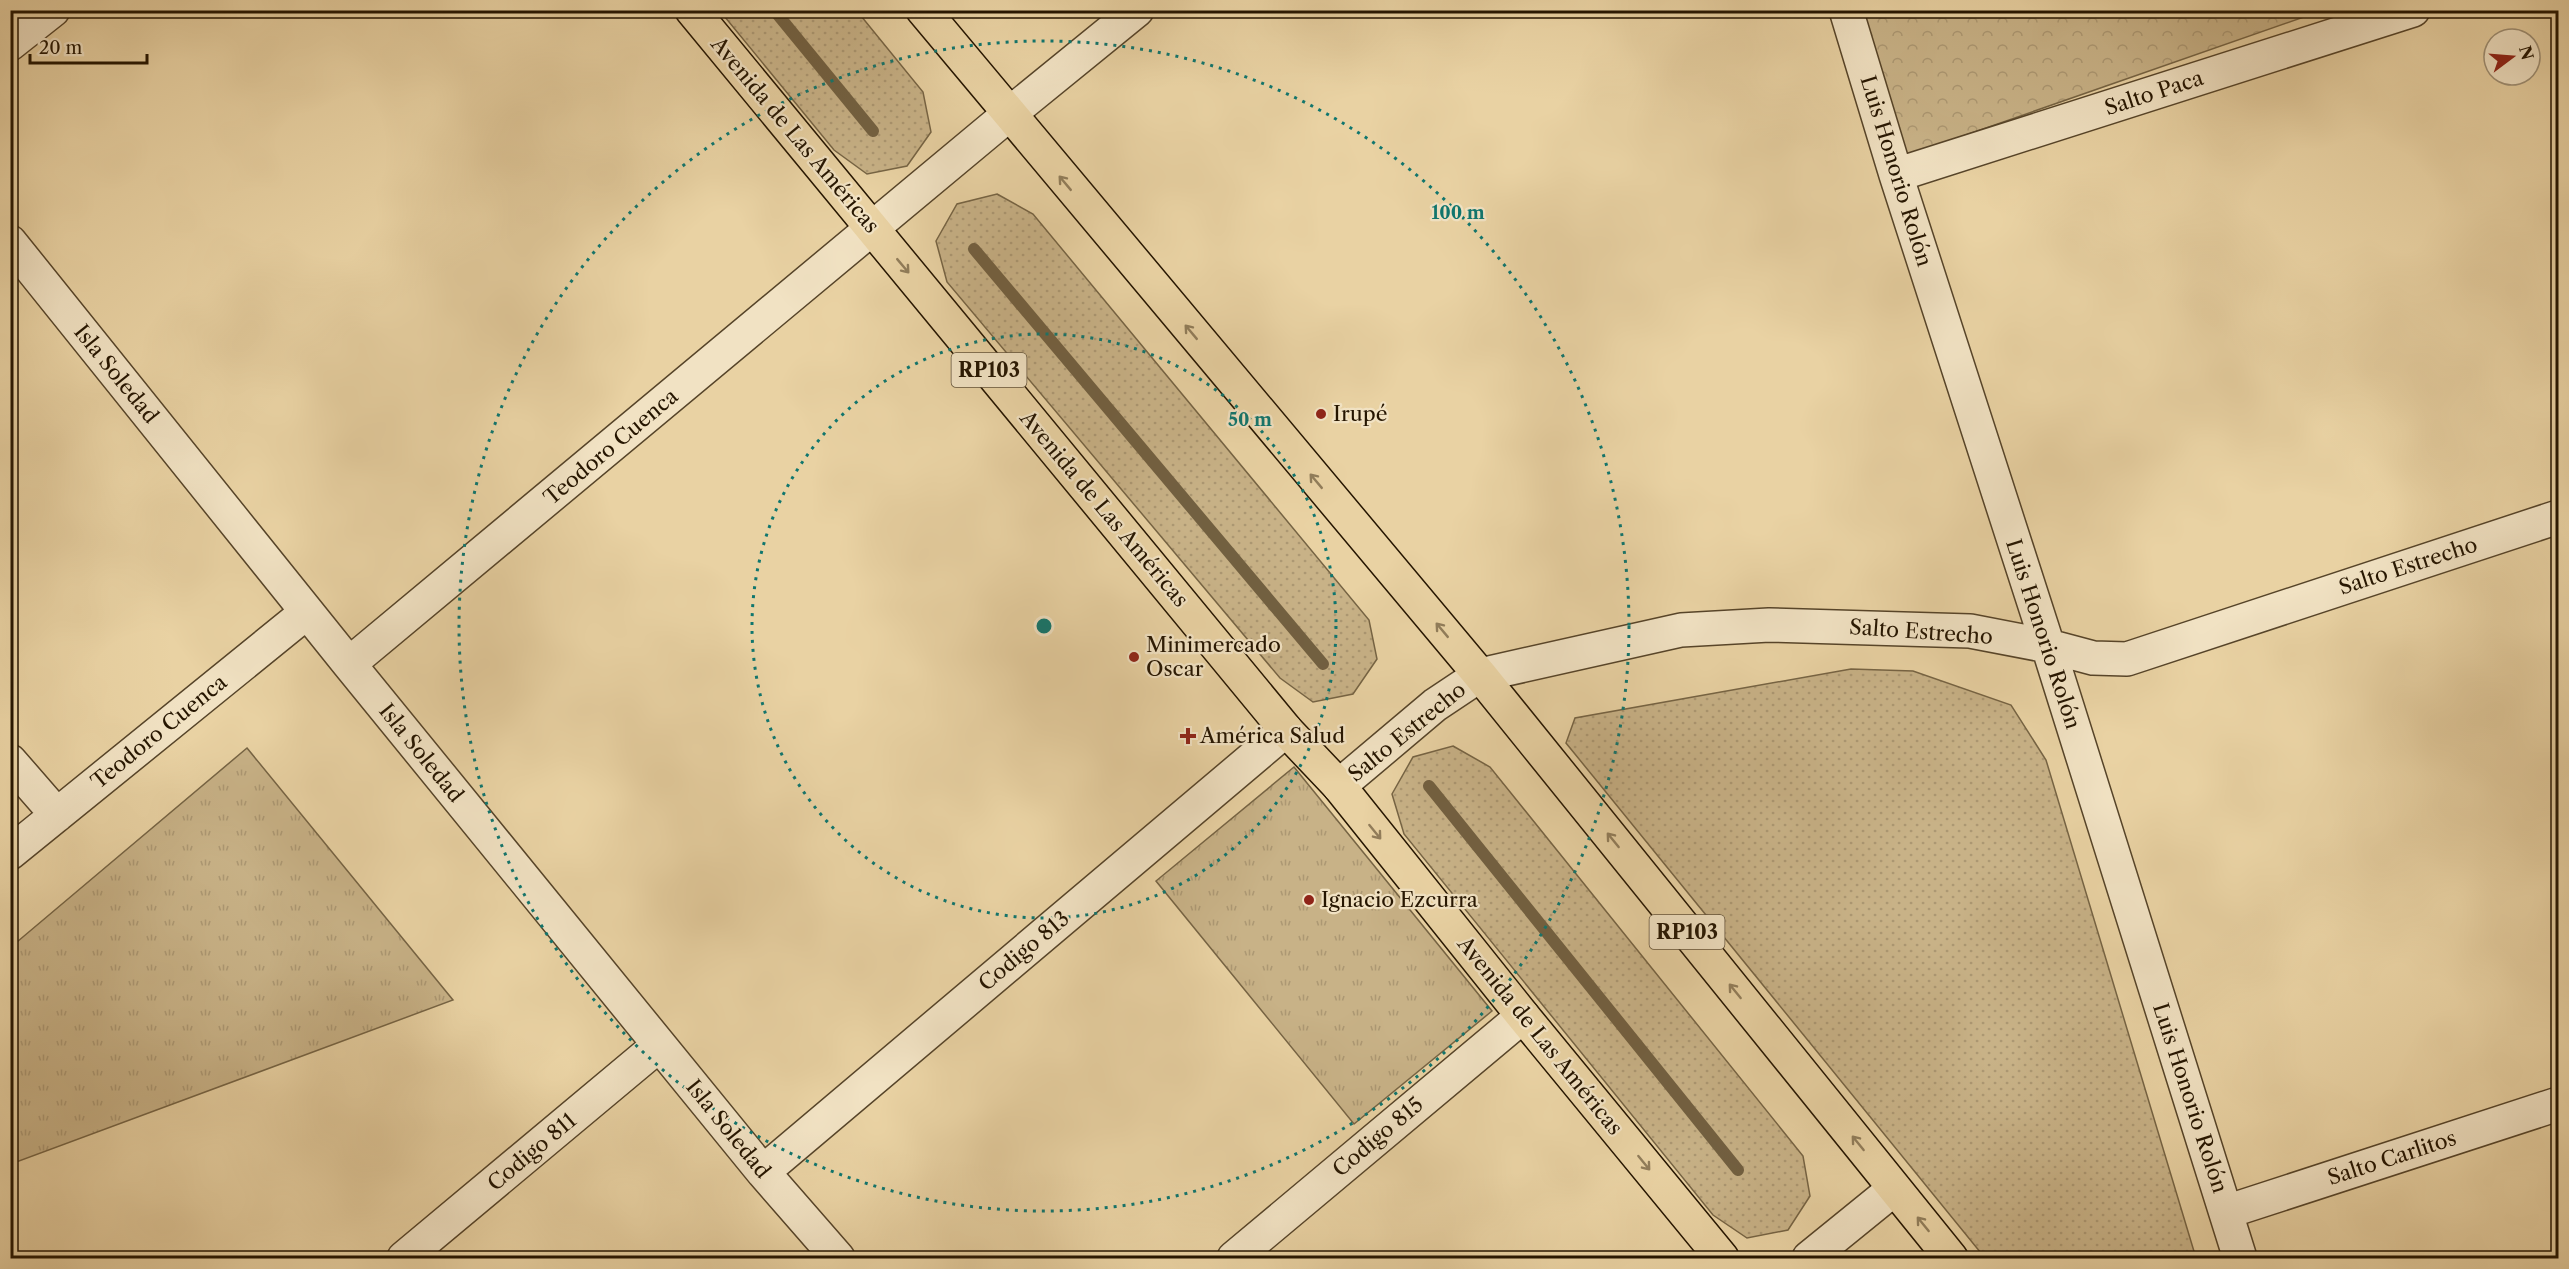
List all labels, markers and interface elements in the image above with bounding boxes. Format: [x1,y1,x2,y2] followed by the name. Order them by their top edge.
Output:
[30,27,147,65] scale bar
[2482,27,2542,87] north arrow
[706,31,885,238] street label: Avenida de Las Américas
[39,37,83,59] text: 20 m
[2515,43,2538,62] text: N
[2101,65,2207,120] street label: Salto Paca
[1856,72,1937,269] street label: Luis Honorio Rolón
[1058,176,1072,191] one-way arrow
[1431,202,1485,224] text: 100 m
[896,258,910,273] one-way arrow
[69,319,164,428] street label: Isla Soledad
[1184,324,1197,340] one-way arrow
[952,353,1026,387] road number: RP103
[539,383,683,510] street label: Teodoro Cuenca
[1333,401,1387,426] place label: Irupé
[1015,405,1194,612] street label: Avenida de Las Américas
[1314,407,1328,421] marker: Irupé
[1228,409,1272,431] text: 50 m
[1309,474,1323,489] one-way arrow
[2336,531,2480,600] street label: Salto Estrecho
[2001,536,2086,732] street label: Luis Honorio Rolón
[1848,614,1994,649] street label: Salto Estrecho
[1034,616,1054,636] centre of rings
[1435,623,1449,638] one-way arrow
[1146,632,1281,681] place label: Minimercado Oscar
[1127,650,1141,664] marker: Minimercado Oscar
[86,669,232,794] street label: Teodoro Cuenca
[1343,677,1471,787] street label: Salto Estrecho
[374,698,469,807] street label: Isla Soledad
[1199,723,1345,748] place label: América Salud
[1181,729,1195,743] marker: América Salud
[1369,824,1382,840] one-way arrow
[1606,832,1619,848] one-way arrow
[1321,887,1479,912] place label: Ignacio Ezcurra
[1302,893,1316,907] marker: Ignacio Ezcurra
[973,906,1074,996] street label: Codigo 813
[1650,915,1724,949] road number: RP103
[1452,931,1628,1140] street label: Avenida de Las Américas
[1729,984,1742,1000] one-way arrow
[2148,1000,2233,1196] street label: Luis Honorio Rolón
[681,1074,776,1183] street label: Isla Soledad
[1327,1092,1428,1182] street label: Codigo 815
[482,1107,581,1196] street label: Codigo 811
[2324,1125,2459,1190] street label: Salto Carlitos
[1851,1135,1864,1151] one-way arrow
[1637,1155,1650,1171] one-way arrow
[1916,1216,1929,1232] one-way arrow

